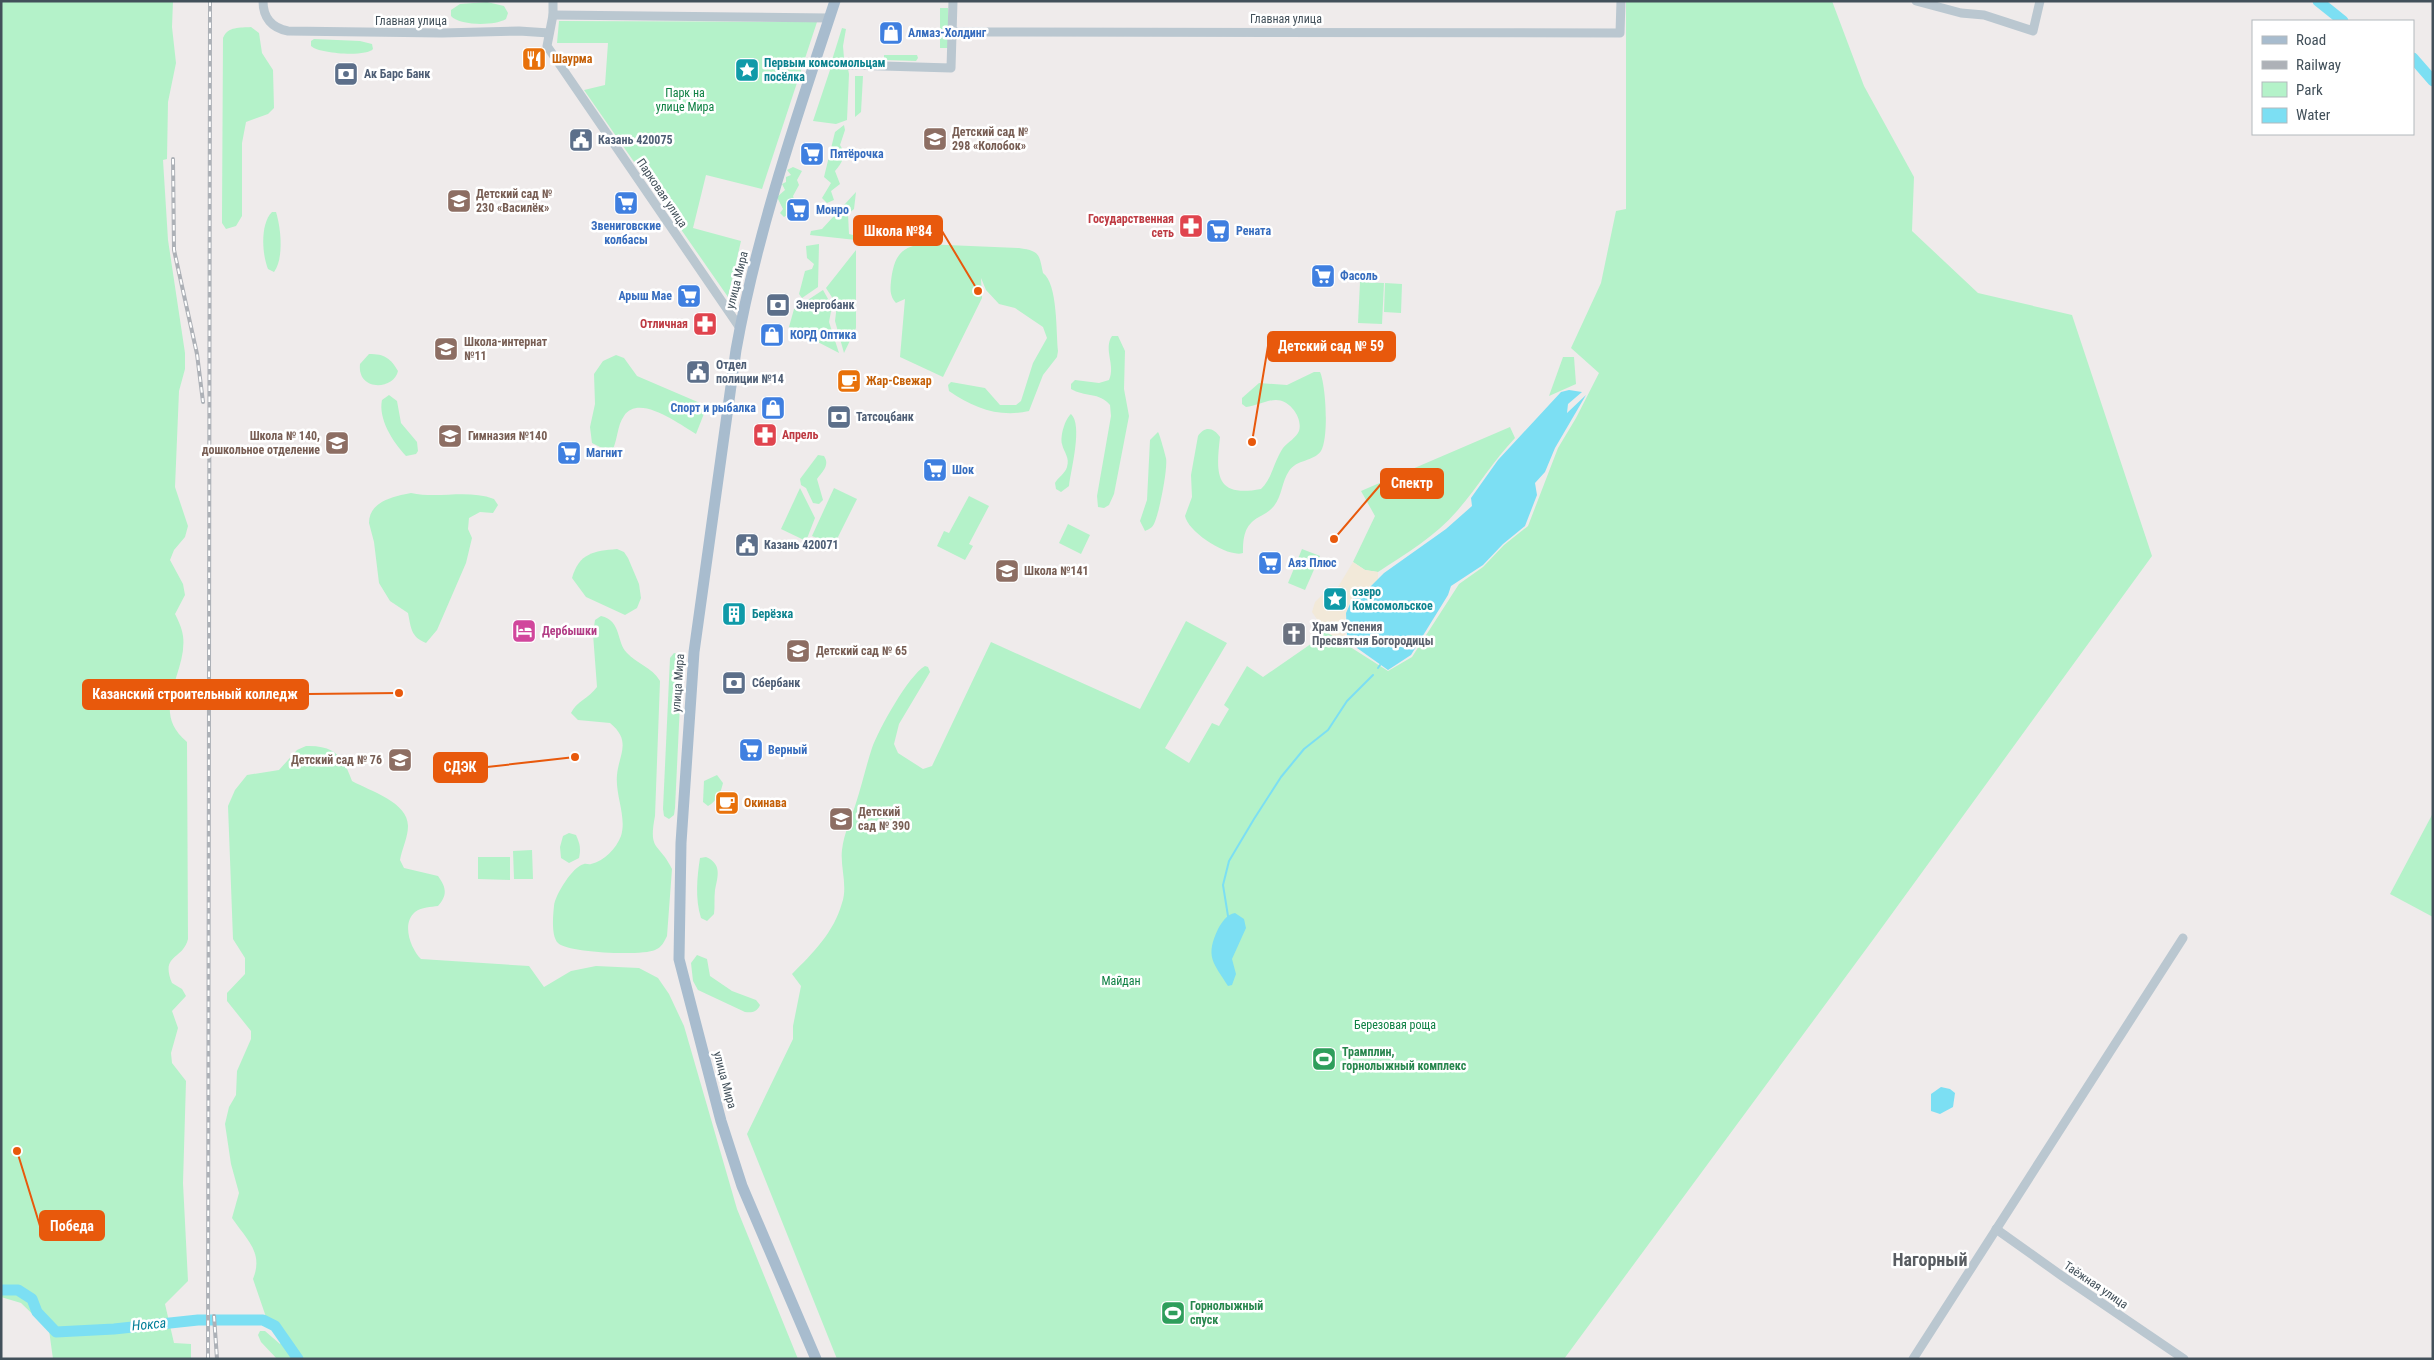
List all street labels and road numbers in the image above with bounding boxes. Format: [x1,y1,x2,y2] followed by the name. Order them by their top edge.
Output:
[1250,12,1322,26] street label: Главная улица
[375,14,447,28] street label: Главная улица
[634,156,690,230] street label: Парковая улица
[723,250,751,310] street label: улица Мира
[669,653,687,713] street label: улица Мира
[711,1050,739,1110] street label: улица Мира
[2061,1258,2131,1312] street label: Таёжная улица

